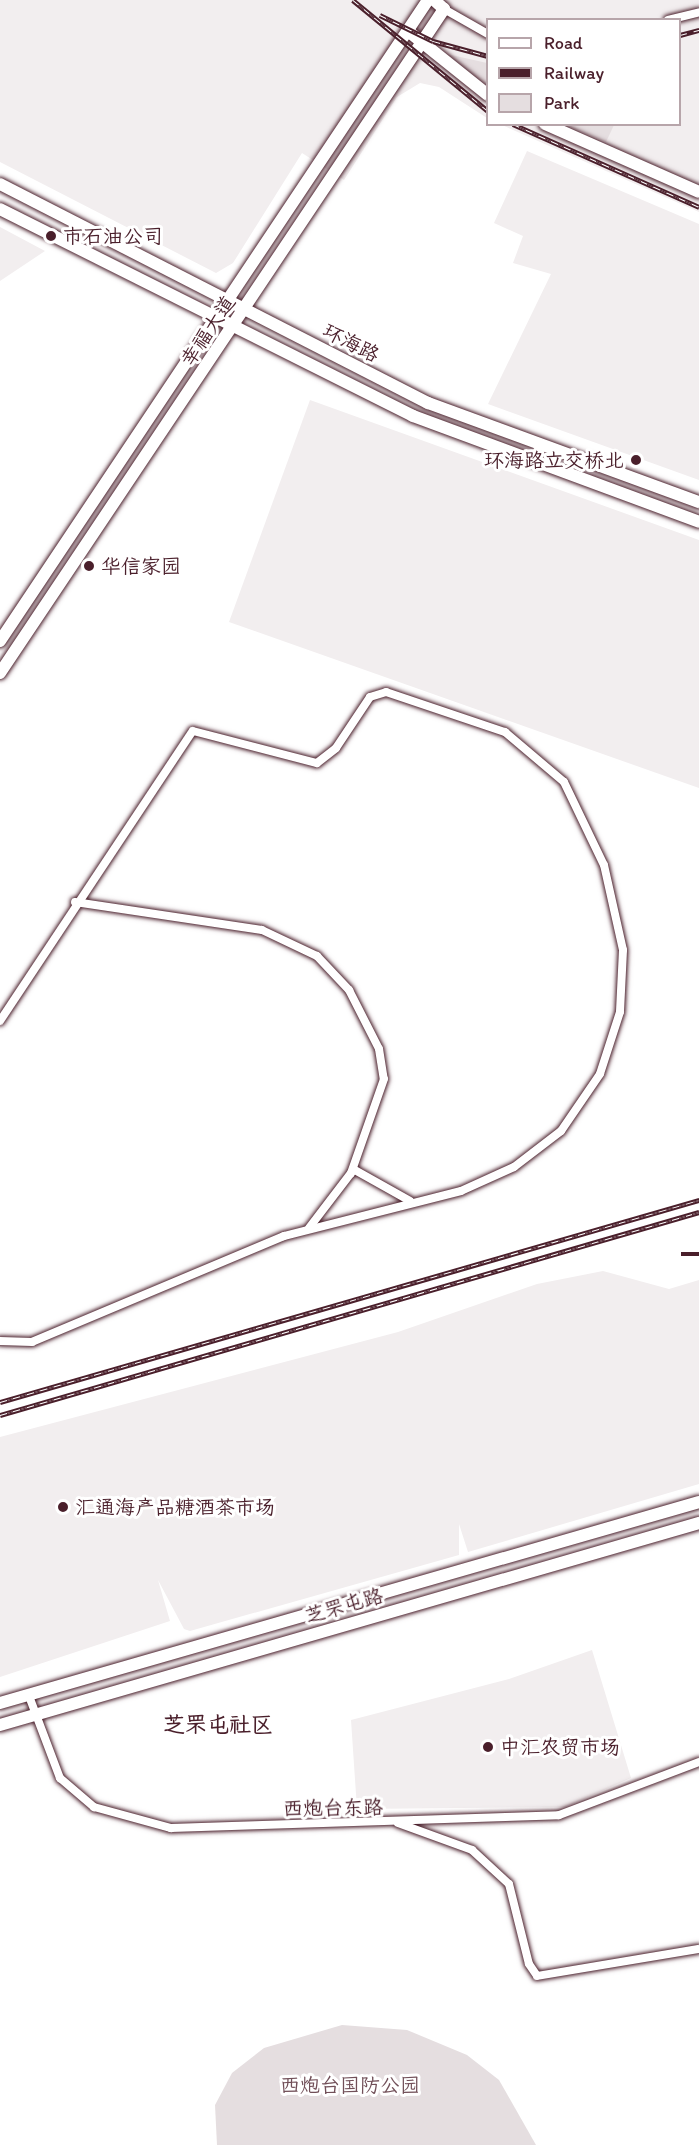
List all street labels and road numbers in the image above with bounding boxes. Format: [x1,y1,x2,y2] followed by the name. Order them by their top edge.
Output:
[176,291,240,371] street label: 幸福大道
[319,319,383,367] street label: 环海路
[302,1583,386,1629] street label: 芝罘屯路
[283,1795,383,1821] street label: 西炮台东路

